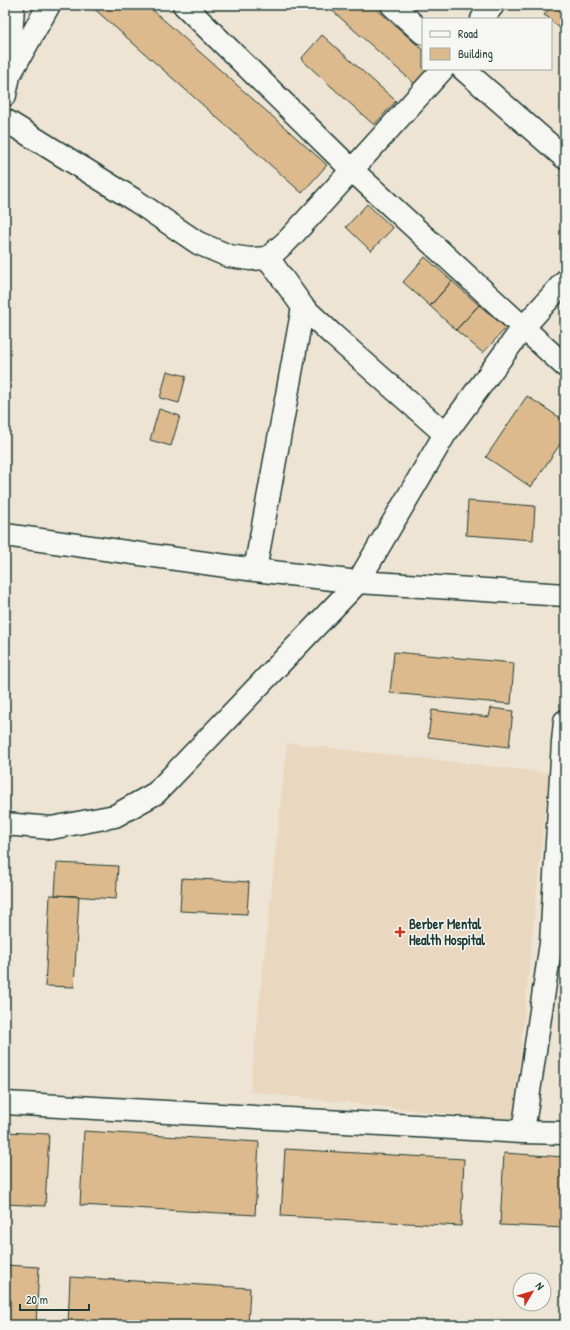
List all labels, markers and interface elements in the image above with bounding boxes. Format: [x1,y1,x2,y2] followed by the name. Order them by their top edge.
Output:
[422,18,552,70] legend
[458,25,478,42] text: Road
[458,45,493,62] text: Building
[409,914,485,951] place label: Berber Mental Health Hospital
[394,926,406,938] marker: Berber Mental Health Hospital
[512,1272,552,1312] north arrow
[533,1279,547,1293] text: N
[20,1286,89,1312] scale bar
[26,1291,48,1308] text: 20 m

